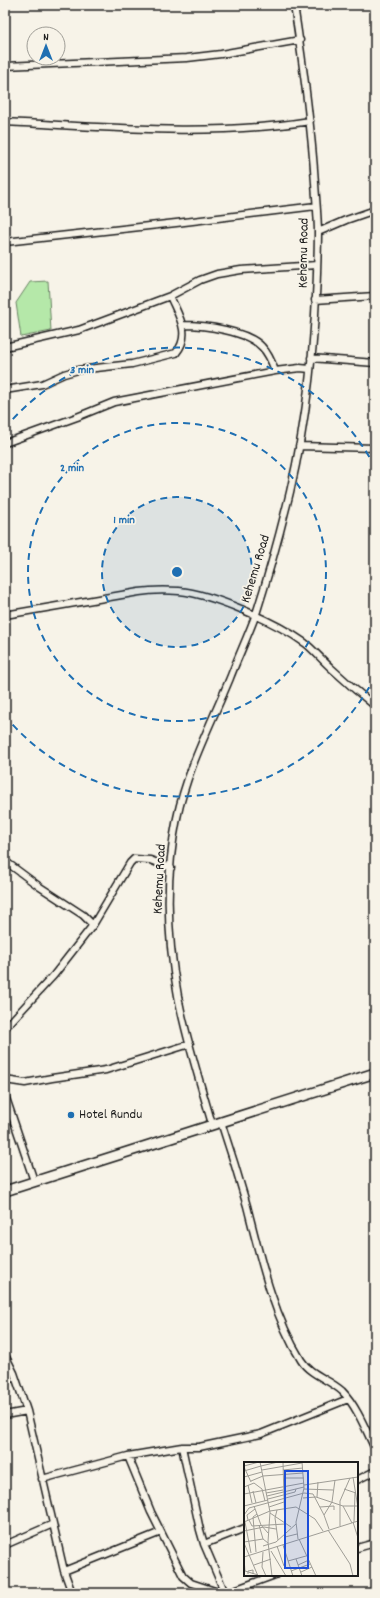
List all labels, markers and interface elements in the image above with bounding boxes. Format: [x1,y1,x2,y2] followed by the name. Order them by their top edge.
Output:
[26,26,66,66] north arrow
[43,30,49,46] text: N
[293,218,315,288] street label: Kehemu Road
[70,362,94,379] text: 3 min
[60,460,84,477] text: 2 min
[113,512,135,529] text: 1 min
[236,532,276,606] street label: Kehemu Road
[170,565,184,579] centre of rings
[148,843,172,915] street label: Kehemu Road
[79,1105,142,1125] place label: Hotel Rundu
[66,1110,76,1120] marker: Hotel Rundu
[244,1462,358,1576] inset map

